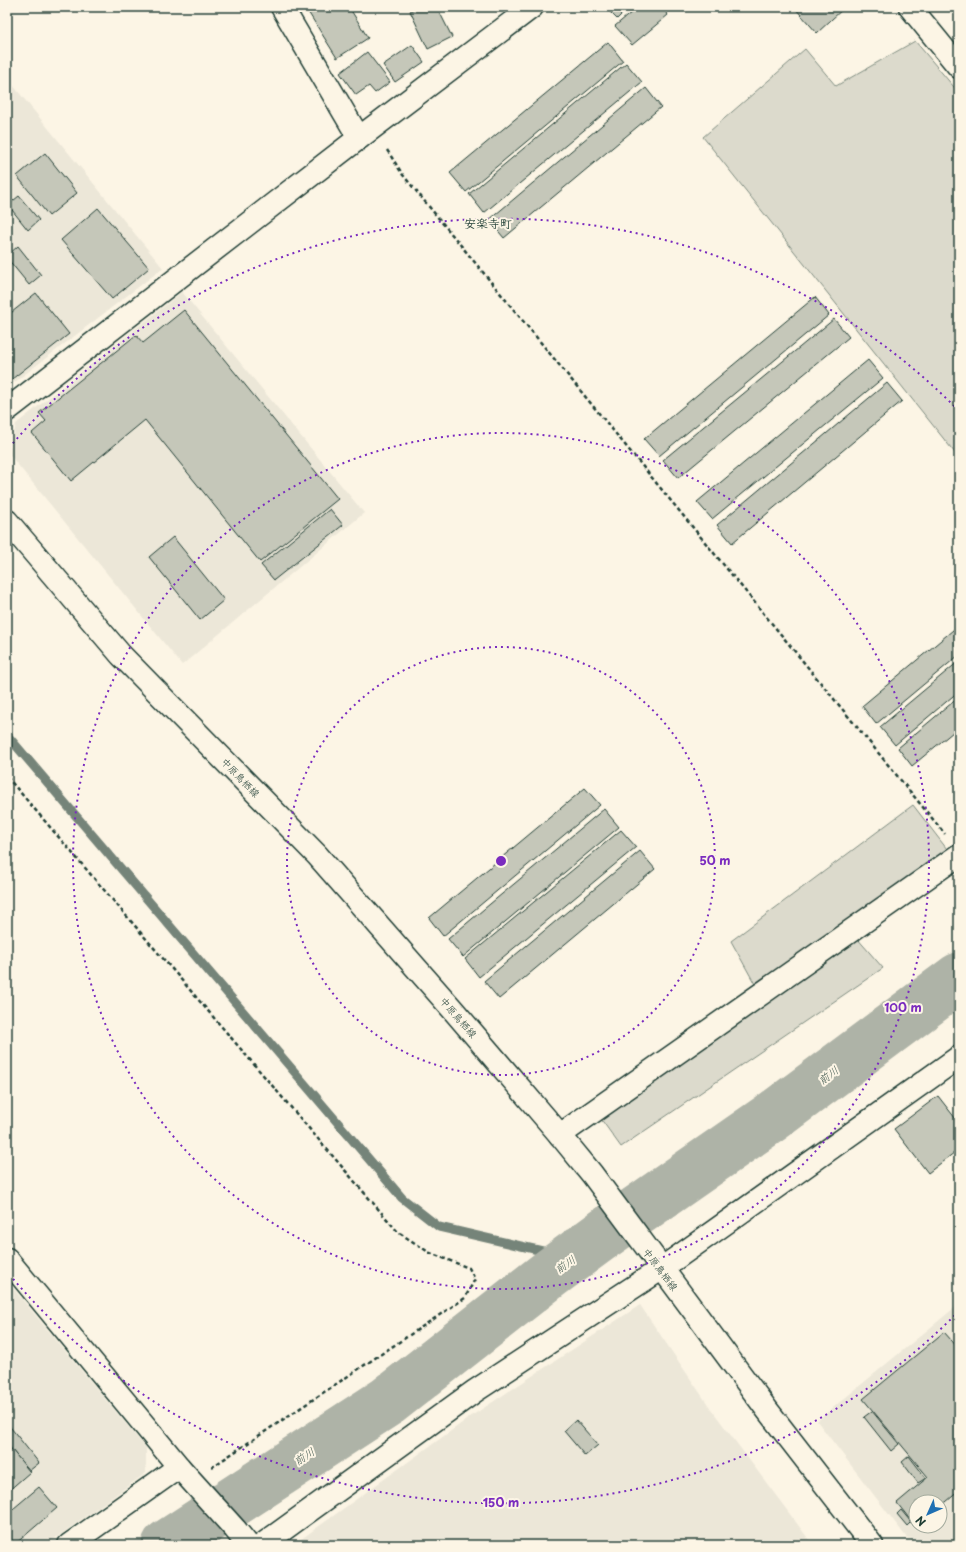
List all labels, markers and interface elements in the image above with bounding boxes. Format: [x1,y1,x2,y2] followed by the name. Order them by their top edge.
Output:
[464,214,512,232] district label: 安楽寺町
[218,754,264,800] street label: 中原鳥栖線
[699,851,731,869] text: 50 m
[494,854,508,868] centre of rings
[437,993,481,1041] street label: 中原鳥栖線
[884,998,922,1016] text: 100 m
[814,1062,842,1088] water label: 前川
[640,1245,682,1293] street label: 中原鳥栖線
[551,1251,579,1277] water label: 前川
[290,1443,318,1469] water label: 前川
[483,1493,519,1511] text: 150 m
[908,1494,948,1534] north arrow
[911,1512,930,1531] text: N

